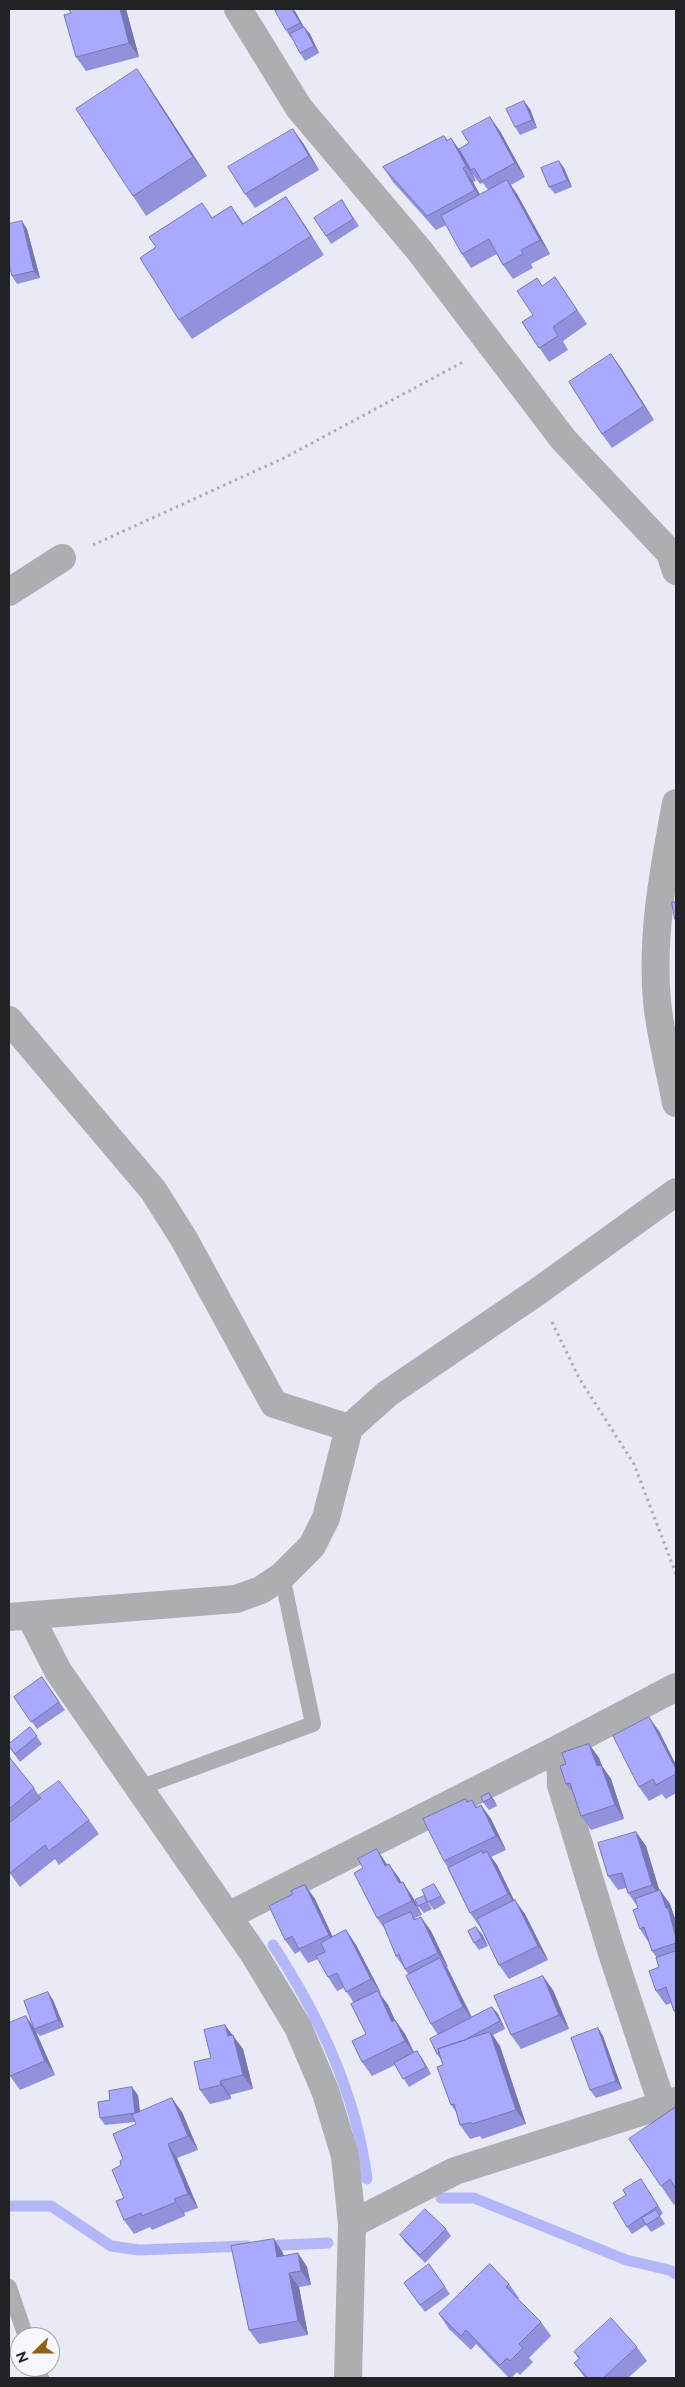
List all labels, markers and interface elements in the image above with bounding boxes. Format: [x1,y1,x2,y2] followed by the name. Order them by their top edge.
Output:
[10,2327,60,2377] north arrow
[13,2349,31,2365] text: N

